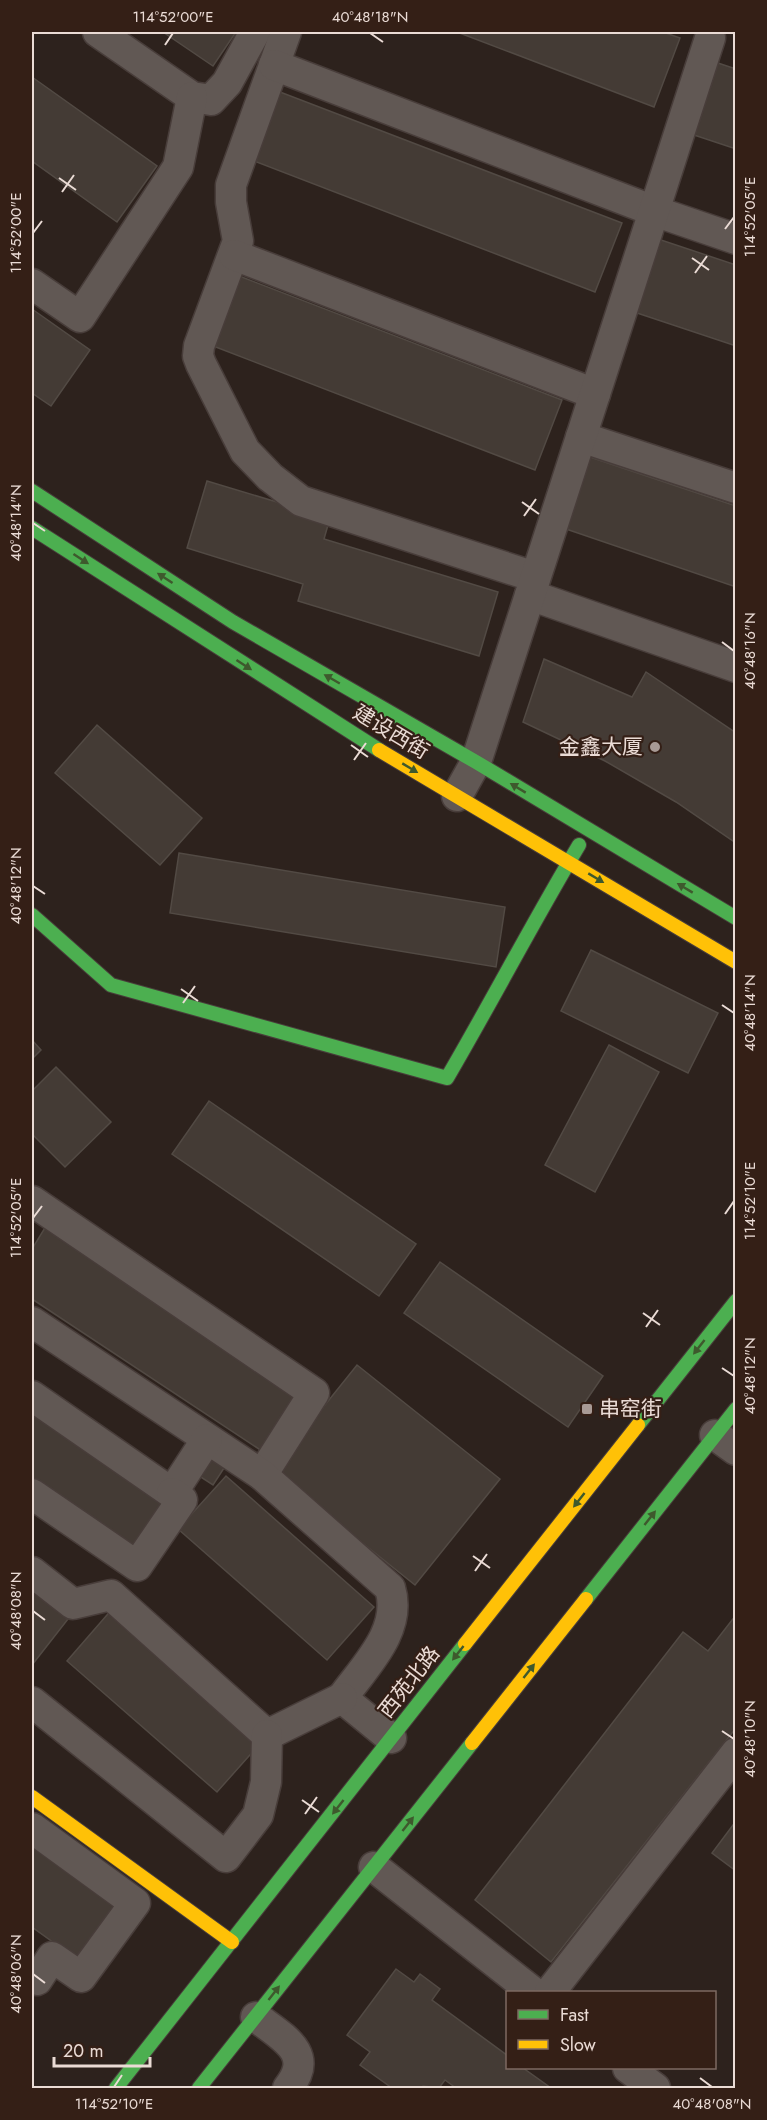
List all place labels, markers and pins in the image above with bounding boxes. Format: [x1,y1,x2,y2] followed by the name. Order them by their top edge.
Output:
[559,732,643,762] place label: 金鑫大厦
[648,740,662,754] marker: 金鑫大厦
[599,1394,662,1424] place label: 串窑街
[580,1402,594,1416] marker: 串窑街

